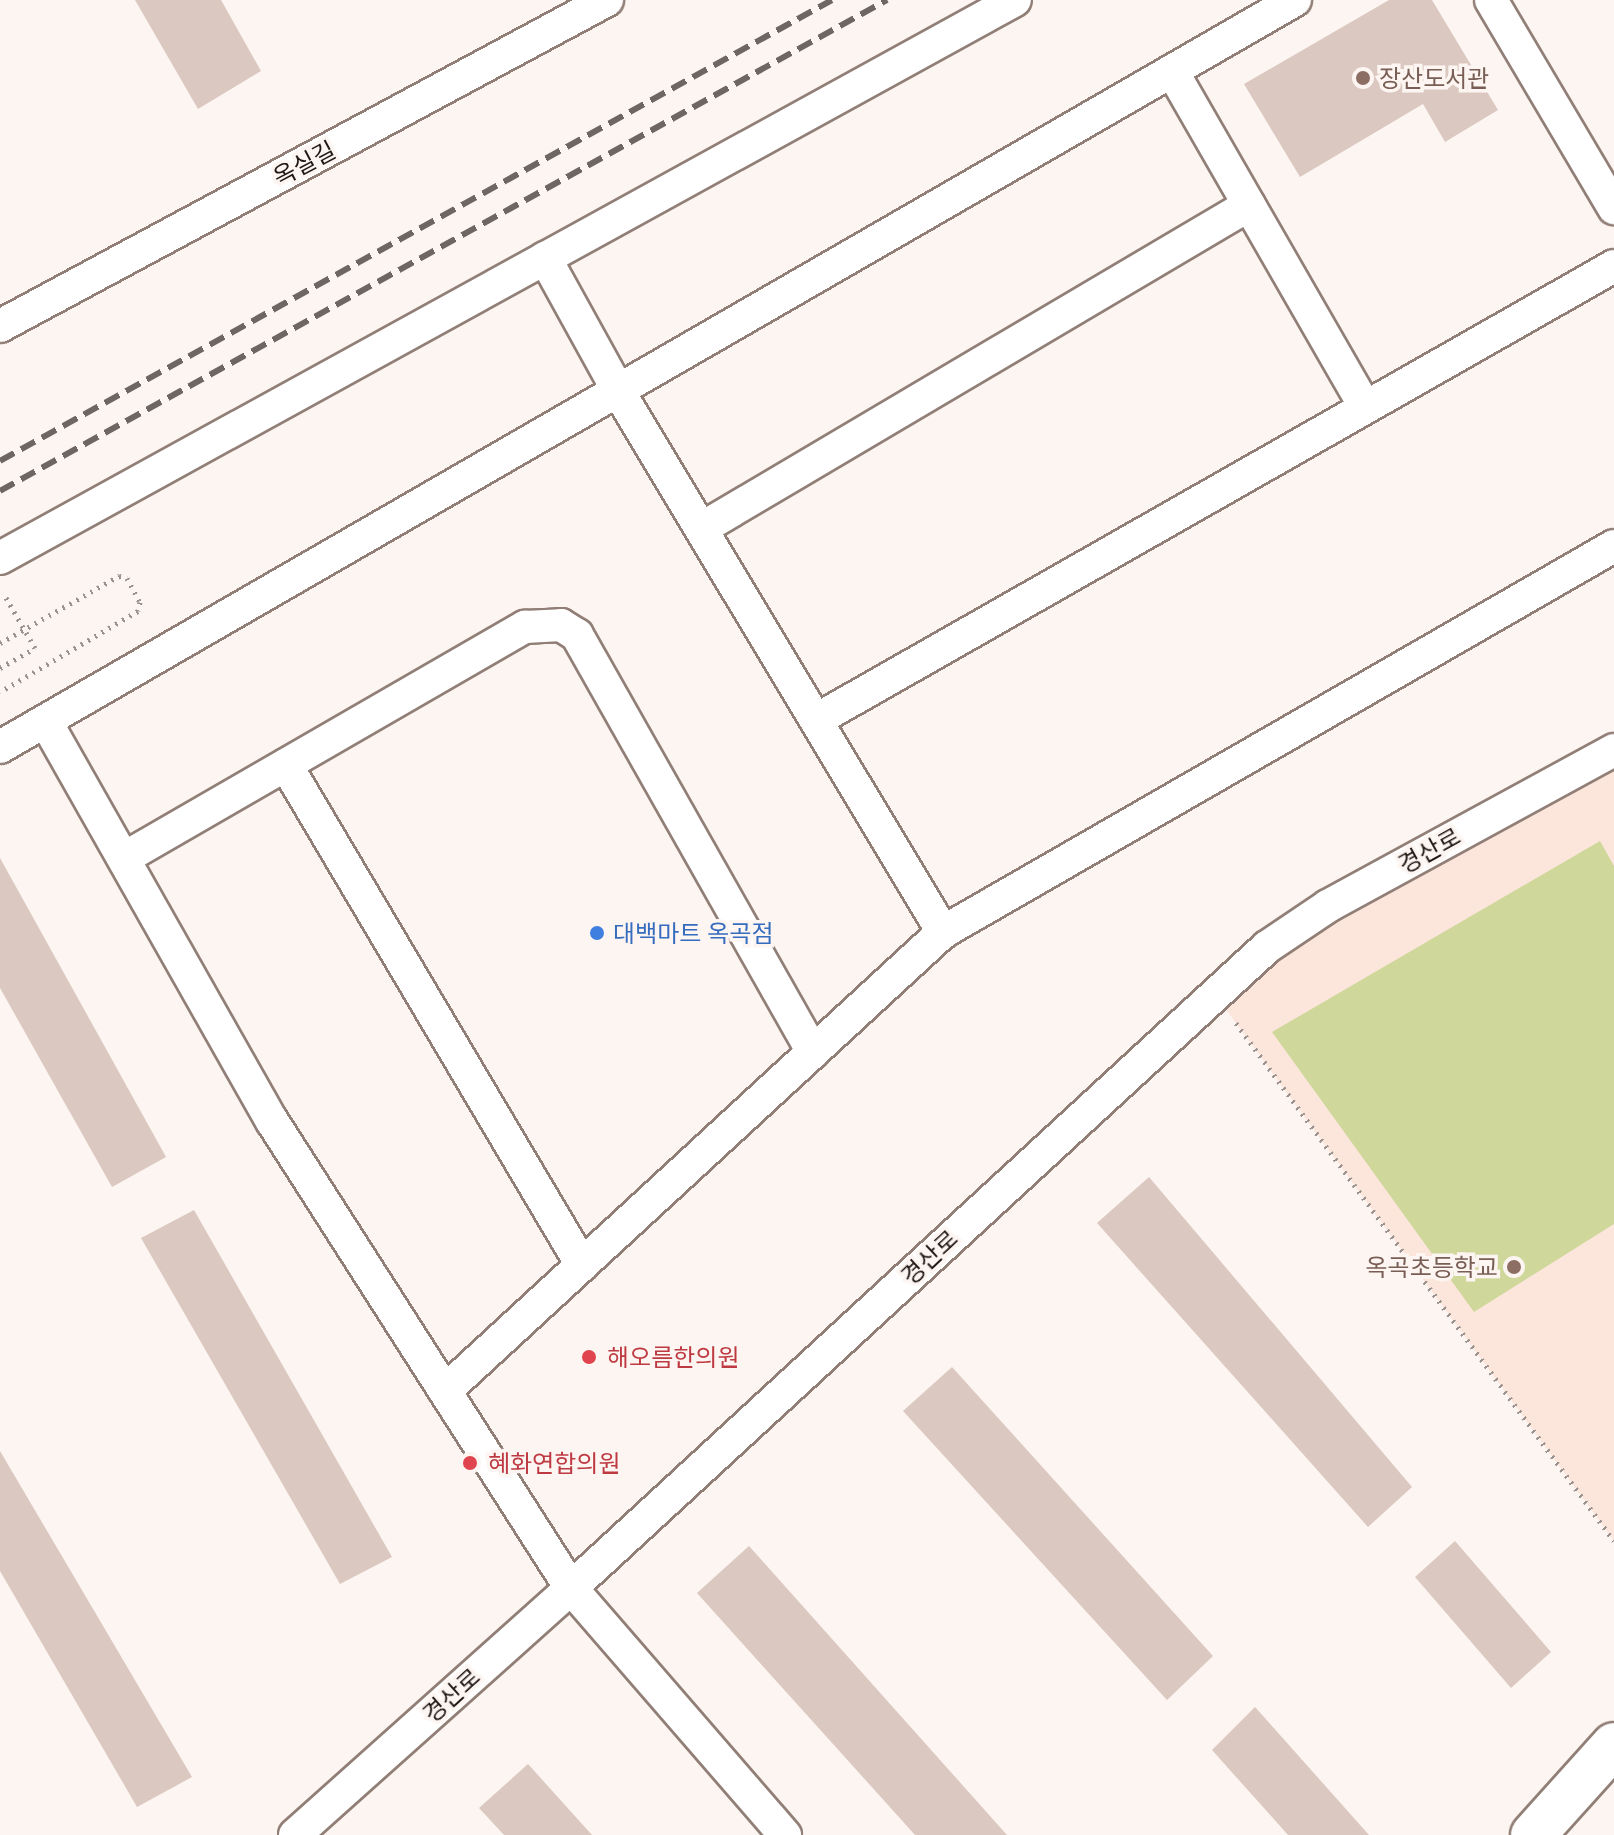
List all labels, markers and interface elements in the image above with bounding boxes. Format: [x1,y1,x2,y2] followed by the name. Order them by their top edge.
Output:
[1379,64,1489,92] place label: 장산도서관
[1354,69,1372,87] marker: 장산도서관
[268,135,340,191] street label: 옥실길
[1393,821,1465,879] street label: 경산로
[613,919,774,947] place label: 대백마트 옥곡점
[588,924,606,942] marker: 대백마트 옥곡점
[895,1224,963,1290] street label: 경산로
[1366,1253,1498,1281] place label: 옥곡초등학교
[1505,1258,1523,1276] marker: 옥곡초등학교
[607,1343,739,1371] place label: 해오름한의원
[578,1346,600,1368] marker: 해오름한의원
[488,1449,620,1477] place label: 혜화연합의원
[459,1452,481,1474] marker: 혜화연합의원
[417,1662,485,1728] street label: 경산로

